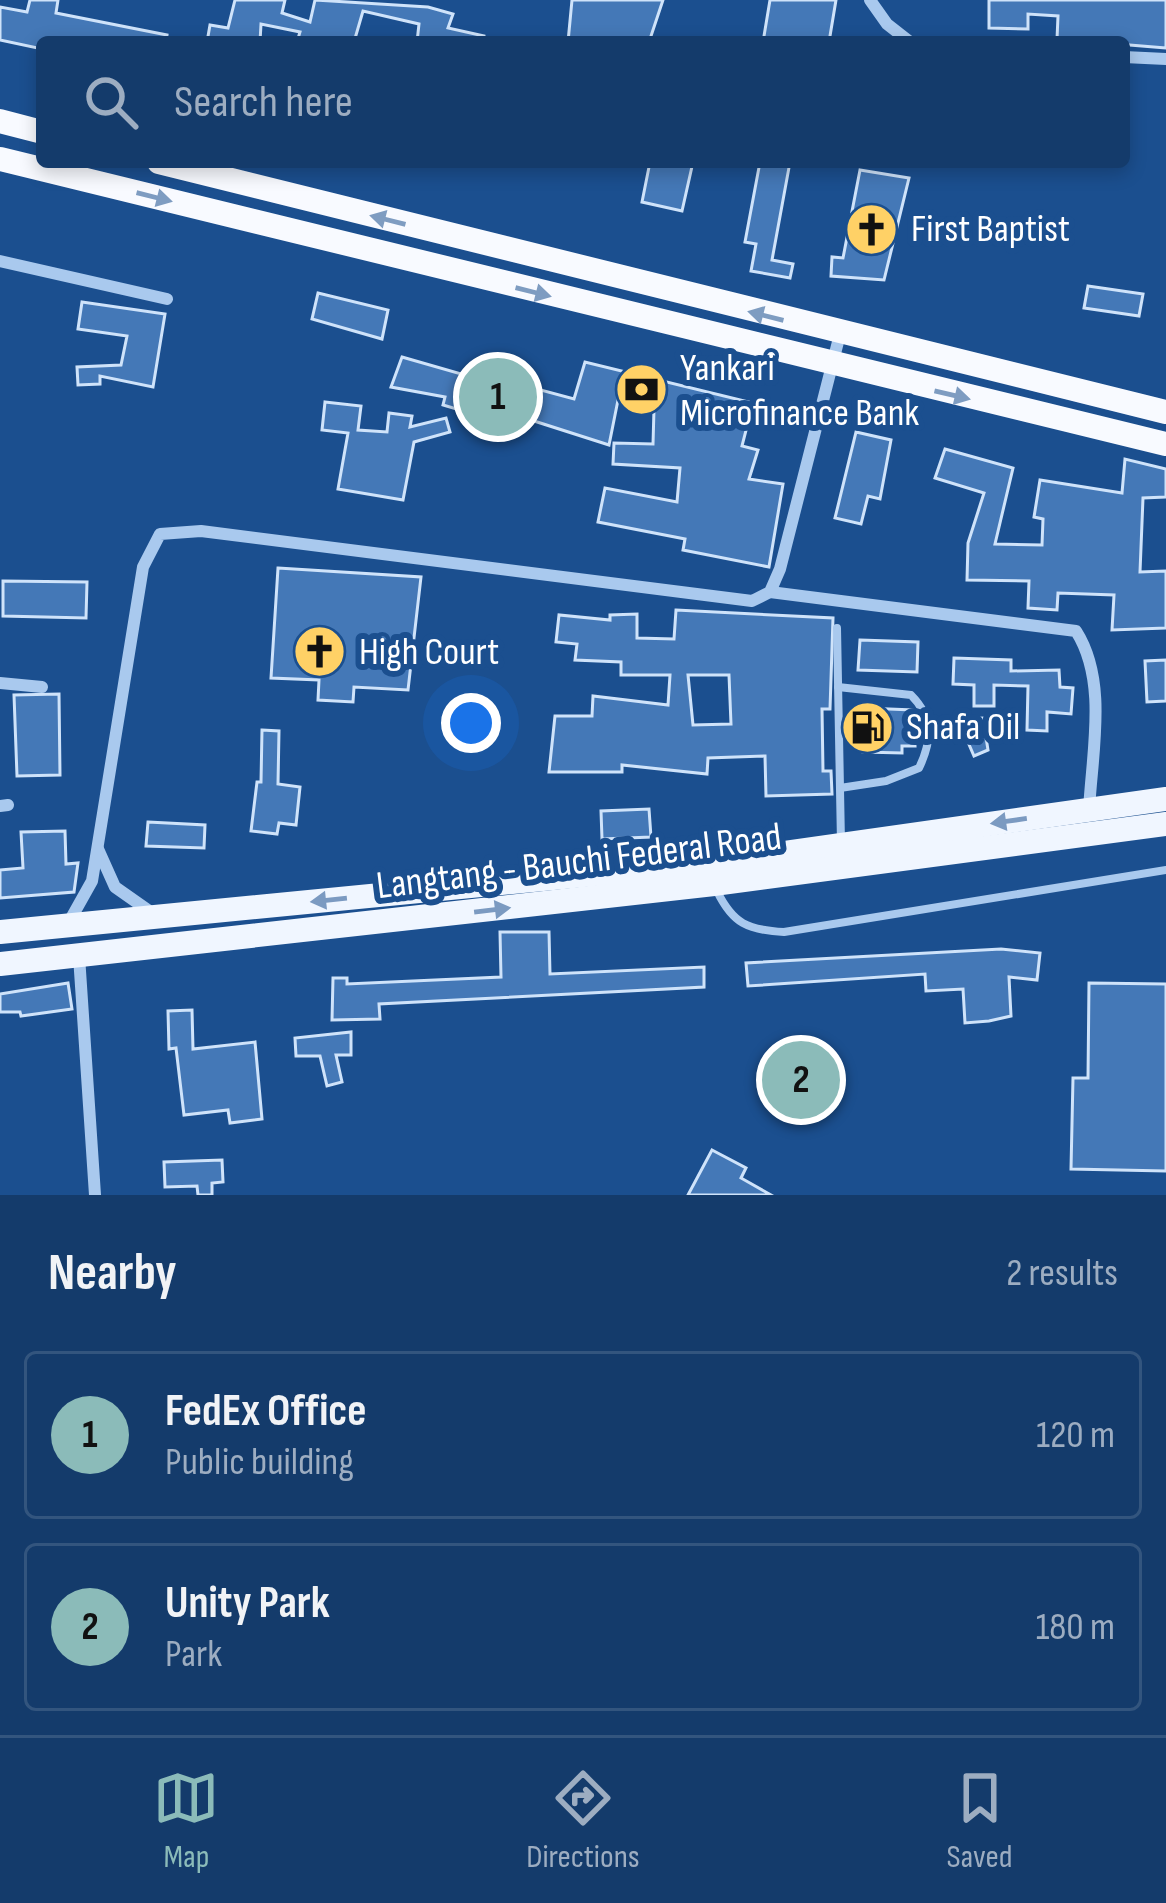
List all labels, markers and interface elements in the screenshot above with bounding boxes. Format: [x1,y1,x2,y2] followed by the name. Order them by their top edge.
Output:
[36,36,1130,168] search box
[78,69,144,135] icon: search
[174,75,353,130] text: Search here
[136,188,173,207] one-way arrow
[844,201,900,257] church icon: First Baptist
[911,206,1070,253] place label: First Baptist
[370,210,407,229] one-way arrow
[514,283,551,302] one-way arrow
[748,306,785,325] one-way arrow
[680,345,919,437] place label: Yankari Microfinance Bank
[459,352,537,442] pin: 1
[613,362,669,418] bank icon: Yankari Microfinance Bank
[934,386,972,405] one-way arrow
[292,624,348,680] church icon: High Court
[359,629,499,676] place label: High Court
[441,693,501,753] your location
[839,699,895,755] fuel station icon: Shafa Oil
[906,704,1020,751] place label: Shafa Oil
[989,812,1027,831] one-way arrow
[374,814,784,910] street label: Langtang - Bauchi Federal Road
[310,891,347,910] one-way arrow
[474,900,511,919] one-way arrow
[762,1035,840,1125] pin: 2
[48,1243,177,1304] text: Nearby
[1006,1250,1118,1297] text: 2 results
[165,1384,366,1439] text: FedEx Office
[82,1412,98,1459] text: 1
[1036,1412,1115,1459] text: 120 m
[165,1439,354,1486] text: Public building
[165,1576,330,1631] text: Unity Park
[81,1604,99,1651] text: 2
[1036,1604,1115,1651] text: 180 m
[165,1631,222,1678] text: Park
[153,1765,219,1877] tab: Map
[526,1765,640,1877] tab: Directions
[946,1765,1013,1877] tab: Saved

